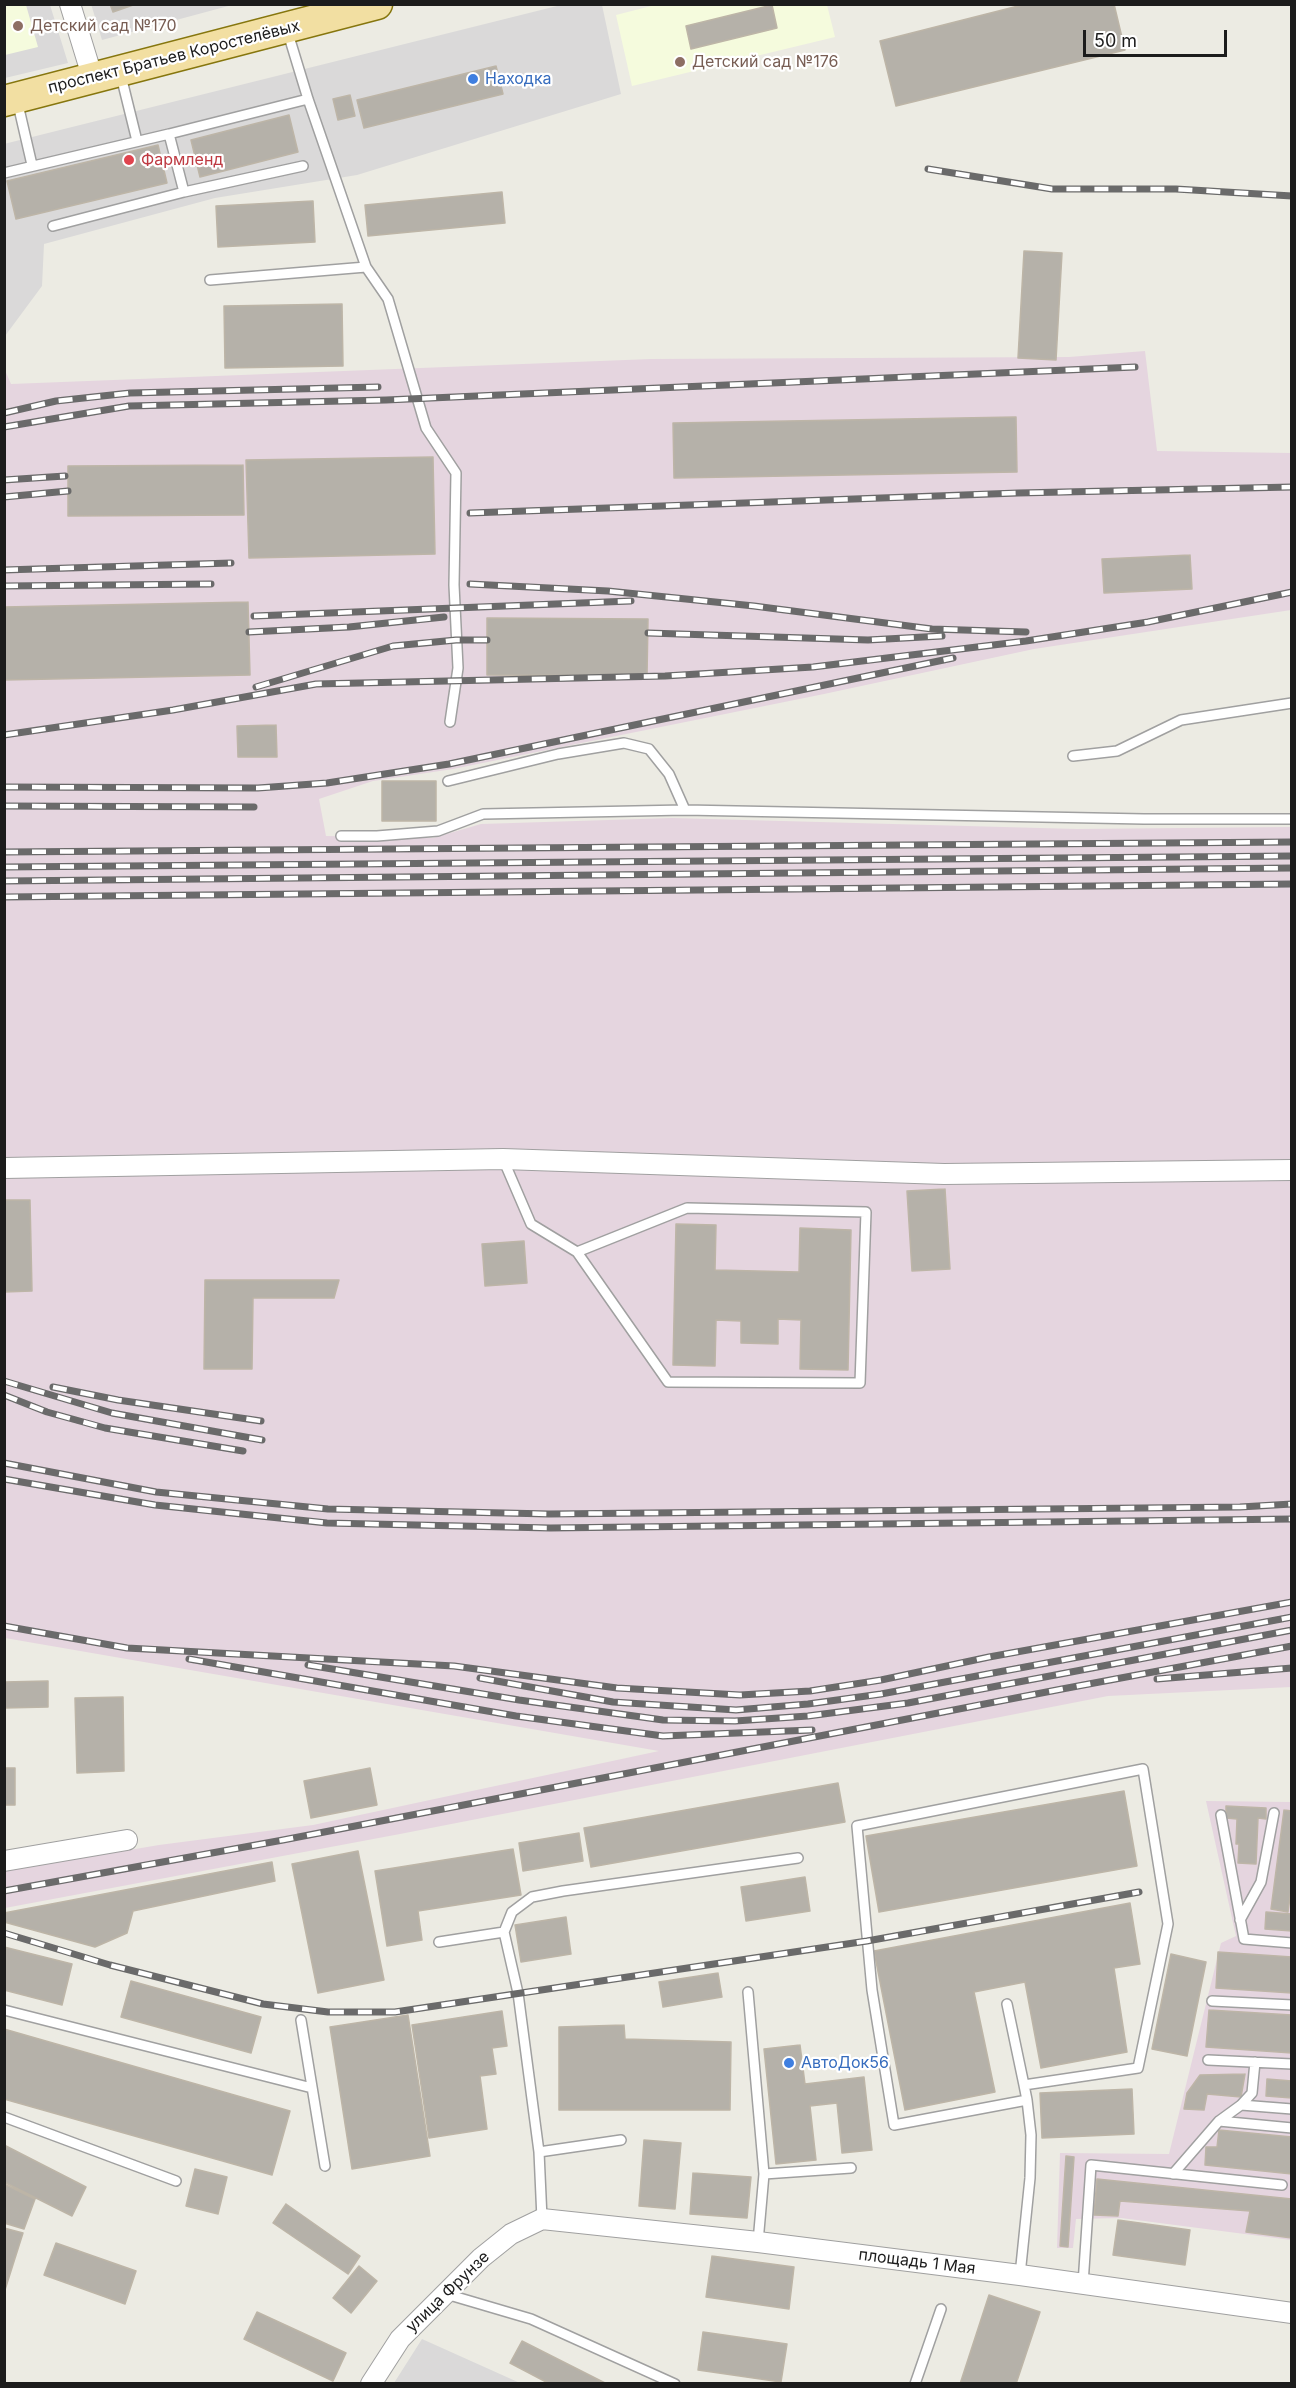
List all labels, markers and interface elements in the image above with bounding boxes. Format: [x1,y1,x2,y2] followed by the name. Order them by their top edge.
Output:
[30,16,177,36] place label: Детский сад №170
[46,16,302,98] street label: проспект Братьев Коростелёвых
[1086,18,1230,56] scale bar
[11,19,25,33] marker: Детский сад №170
[1094,30,1137,51] text: 50 m
[692,52,838,72] place label: Детский сад №176
[673,55,687,69] marker: Детский сад №176
[485,69,552,89] place label: Находка
[466,72,480,86] marker: Находка
[141,150,223,170] place label: Фармленд
[122,153,136,167] marker: Фармленд
[801,2053,889,2073] place label: АвтоДок56
[782,2056,796,2070] marker: АвтоДок56
[858,2245,976,2279] street label: площадь 1 Мая
[402,2247,494,2337] street label: улица Фрунзе

